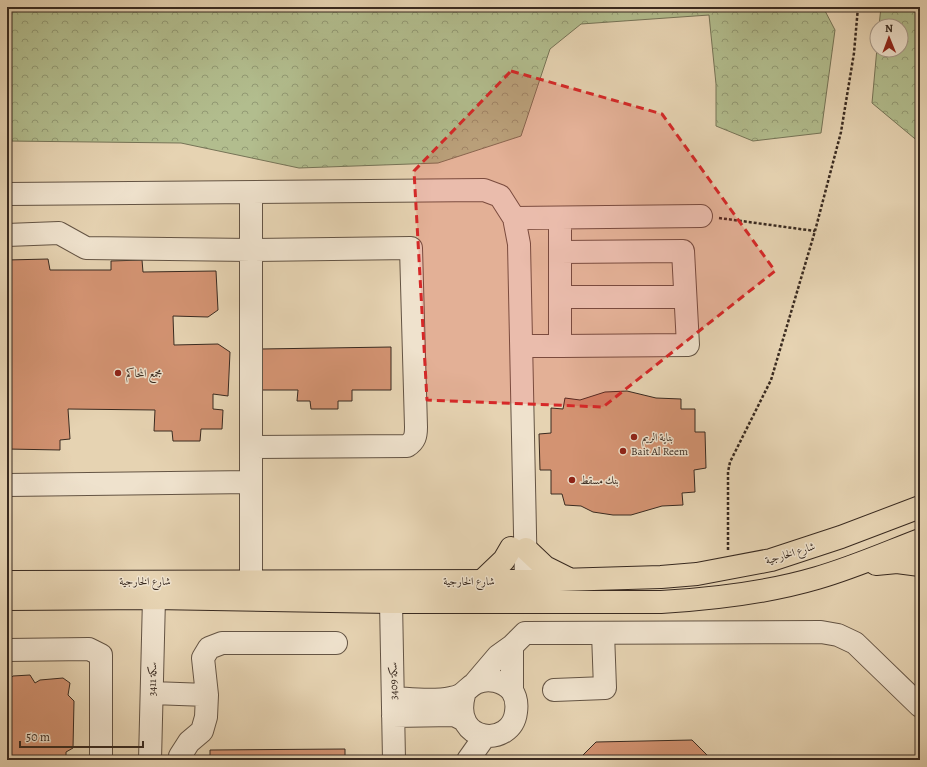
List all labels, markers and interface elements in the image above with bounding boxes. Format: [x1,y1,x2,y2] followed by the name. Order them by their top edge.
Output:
[869,18,909,58] north arrow
[885,21,893,36] text: N
[126,366,162,383] place label: مجمع المحاكم
[113,368,123,378] marker: مجمع المحاكم
[642,430,673,447] place label: بناية الريم
[629,432,639,442] marker: بناية الريم
[631,444,688,459] place label: Bait Al Reem
[618,446,628,456] marker: Bait Al Reem
[580,473,619,488] place label: بنك مسقط
[567,475,577,485] marker: بنك مسقط
[763,539,818,570] street label: شارع الخارجية
[119,574,171,591] street label: شارع الخارجية
[443,574,495,591] street label: شارع الخارجية
[145,662,160,696] street label: سكة 3411
[386,662,401,700] street label: سكة 3409
[20,723,143,749] scale bar
[26,729,50,745] text: 50 m

